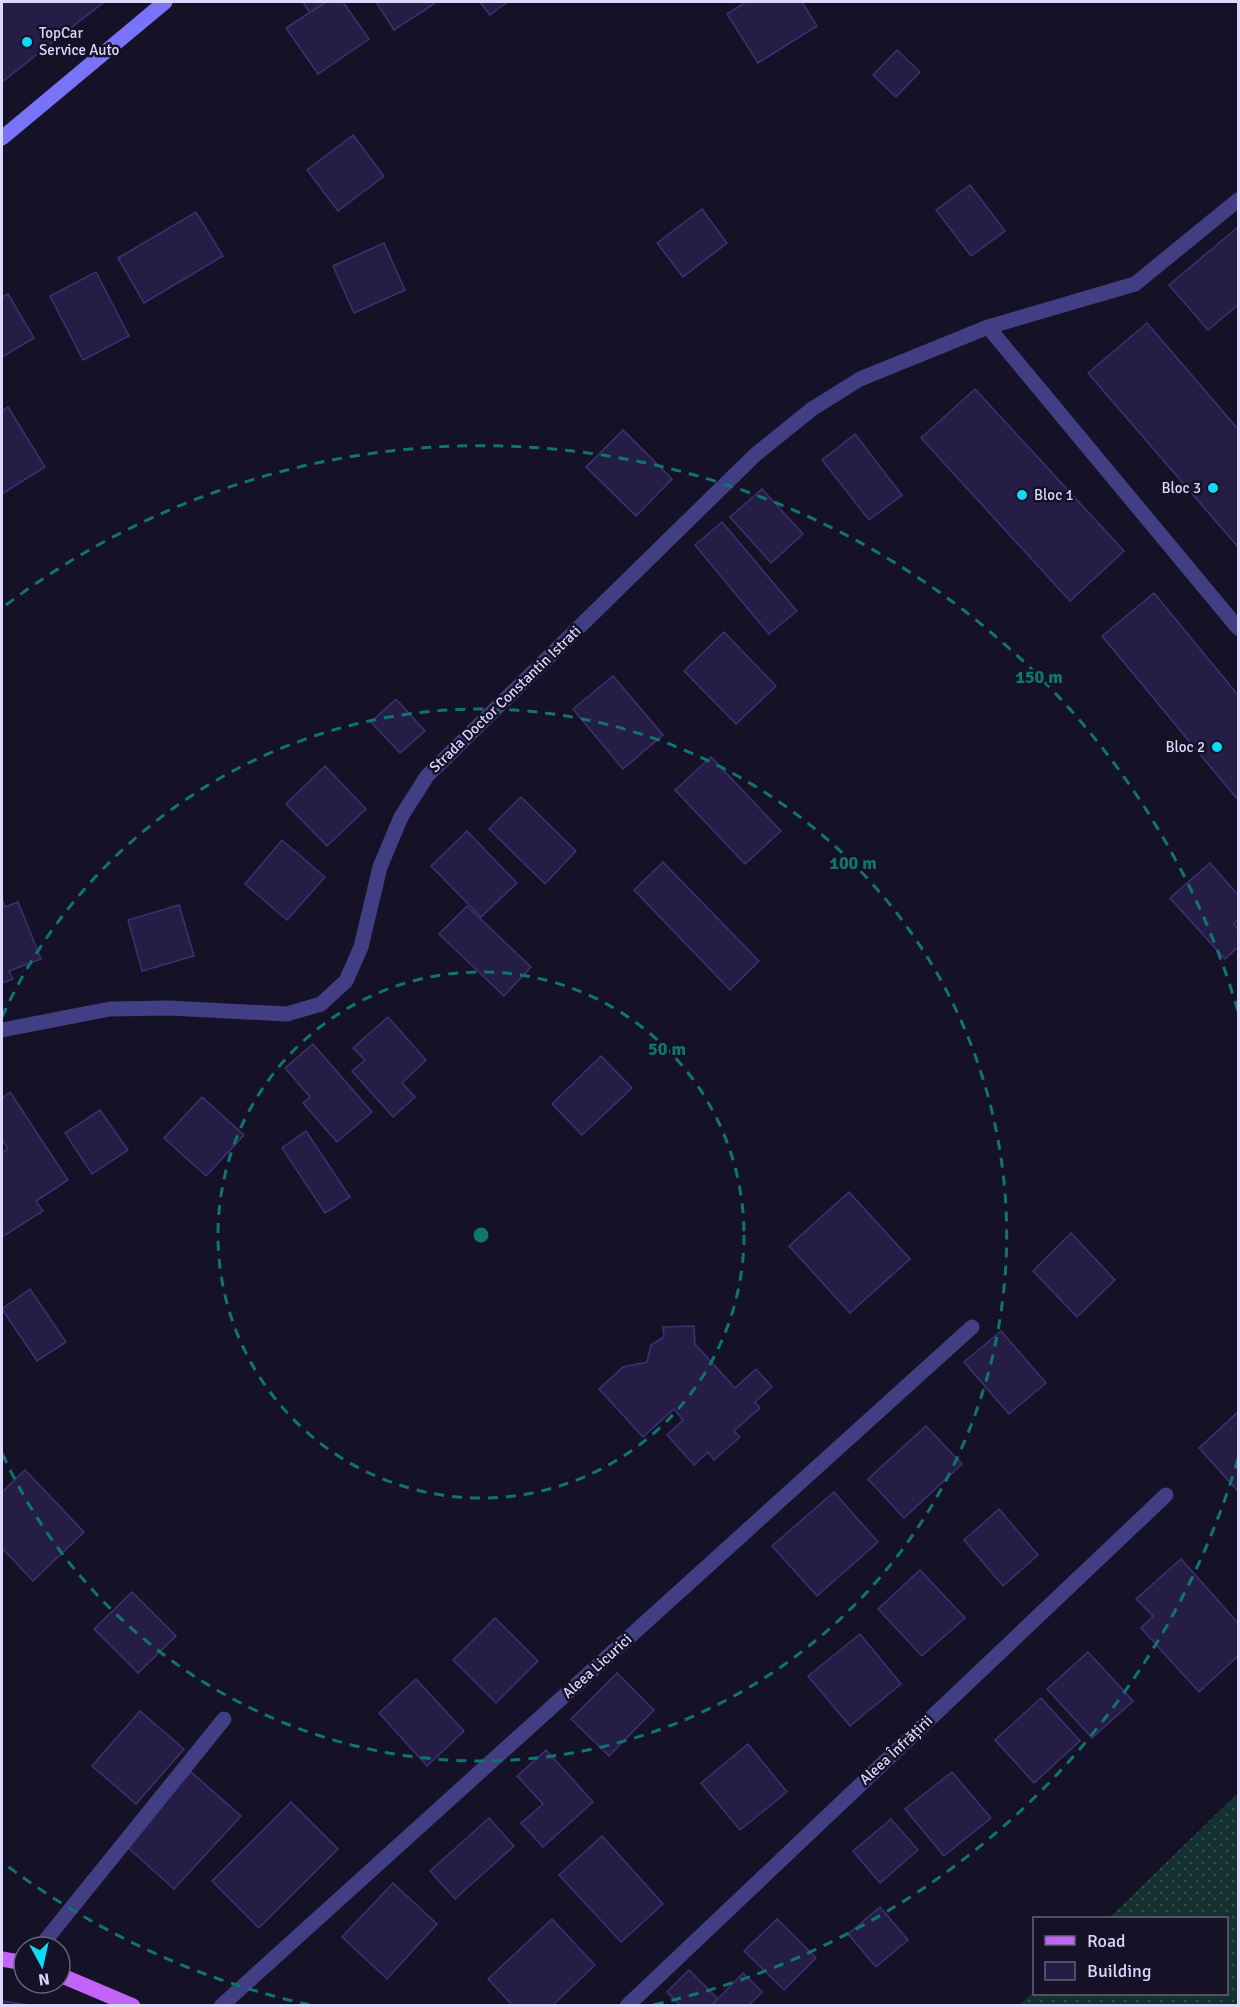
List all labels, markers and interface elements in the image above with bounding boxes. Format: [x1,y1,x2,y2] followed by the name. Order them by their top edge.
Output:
[39,24,120,59] place label: TopCar Service Auto
[20,35,34,49] marker: TopCar Service Auto
[1161,479,1201,497] place label: Bloc 3
[1206,481,1220,495] marker: Bloc 3
[1034,486,1074,504] place label: Bloc 1
[1015,488,1029,502] marker: Bloc 1
[425,622,585,776] street label: Strada Doctor Constantin Istrati
[1015,666,1063,688] text: 150 m
[1165,738,1205,756] place label: Bloc 2
[1210,740,1224,754] marker: Bloc 2
[829,852,877,874] text: 100 m
[648,1038,686,1060] text: 50 m
[471,1225,491,1245] centre of rings
[559,1630,635,1702] street label: Aleea Licurici
[856,1712,937,1789] street label: Aleea Înfrățirii
[1033,1917,1228,1995] legend
[1087,1930,1126,1952] text: Road
[12,1935,72,1995] north arrow
[1087,1960,1151,1982] text: Building
[37,1968,51,1990] text: N

